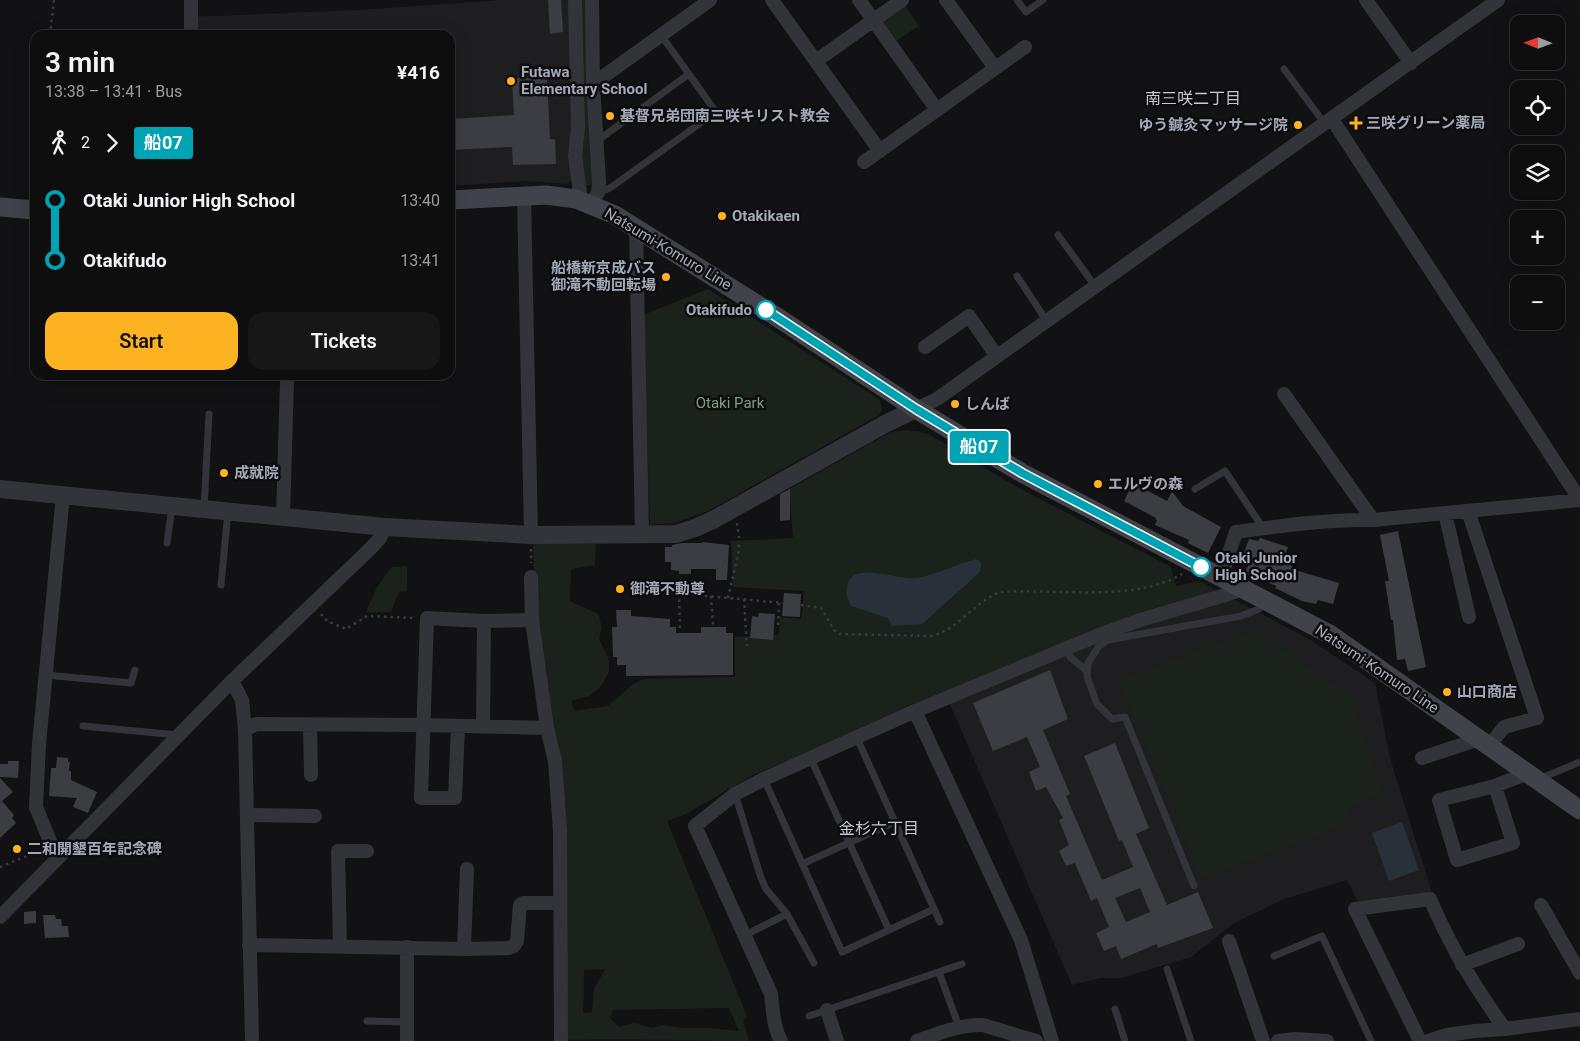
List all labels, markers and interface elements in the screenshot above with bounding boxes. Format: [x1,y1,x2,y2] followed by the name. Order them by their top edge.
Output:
[1510,15,1565,70] north arrow
[1510,15,1565,330] map controls
[45,46,115,79] text: 3 min
[397,61,440,84] text: ¥416
[521,63,647,98] place label: Futawa Elementary School
[505,75,517,87] marker: Futawa Elementary School
[1510,80,1565,135] button: locate
[45,82,182,101] text: 13:38 – 13:41 · Bus
[1145,89,1241,108] district label: 南三咲二丁目
[620,107,830,125] place label: 基督兄弟団南三咲キリスト教会
[604,110,616,122] marker: 基督兄弟団南三咲キリスト教会
[1366,114,1485,132] place label: 三咲グリーン薬局
[1138,116,1288,134] place label: ゆう鍼灸マッサージ院
[1350,117,1362,129] marker: 三咲グリーン薬局
[1292,119,1304,131] marker: ゆう鍼灸マッサージ院
[45,129,73,157] icon: walk
[98,129,126,157] icon: forward
[144,132,183,153] text: 船07
[81,133,90,152] text: 2
[1510,145,1565,200] button: layers
[83,189,295,212] text: Otaki Junior High School
[400,191,440,210] text: 13:40
[601,204,735,294] street label: Natsumi-Komuro Line
[732,207,800,225] place label: Otakikaen
[716,210,728,222] marker: Otakikaen
[1510,210,1565,265] button: +
[83,249,167,272] text: Otakifudo
[400,251,440,270] text: 13:41
[551,259,656,294] place label: 船橋新京成バス 御滝不動回転場
[660,271,672,283] marker: 船橋新京成バス 御滝不動回転場
[1510,275,1565,330] button: −
[756,300,776,320] marker: Otakifudo
[686,301,752,319] place label: Otakifudo
[45,312,238,370] button: Start
[248,312,440,370] button: Tickets
[696,394,765,412] park label: Otaki Park
[965,395,1010,413] place label: しんば
[949,398,961,410] marker: しんば
[950,431,1008,463] line badge: 船07
[960,436,998,457] text: 船07
[234,464,279,482] place label: 成就院
[218,467,230,479] marker: 成就院
[1108,475,1183,493] place label: エルヴの森
[1092,478,1104,490] marker: エルヴの森
[1215,549,1298,584] place label: Otaki Junior High School
[1191,557,1211,577] marker: Otaki Junior High School
[630,580,705,598] place label: 御滝不動尊
[614,583,626,595] marker: 御滝不動尊
[1312,621,1442,717] street label: Natsumi-Komuro Line
[1457,683,1517,701] place label: 山口商店
[1441,686,1453,698] marker: 山口商店
[839,819,919,838] district label: 金杉六丁目
[27,840,162,858] place label: 二和開墾百年記念碑
[11,843,23,855] marker: 二和開墾百年記念碑

